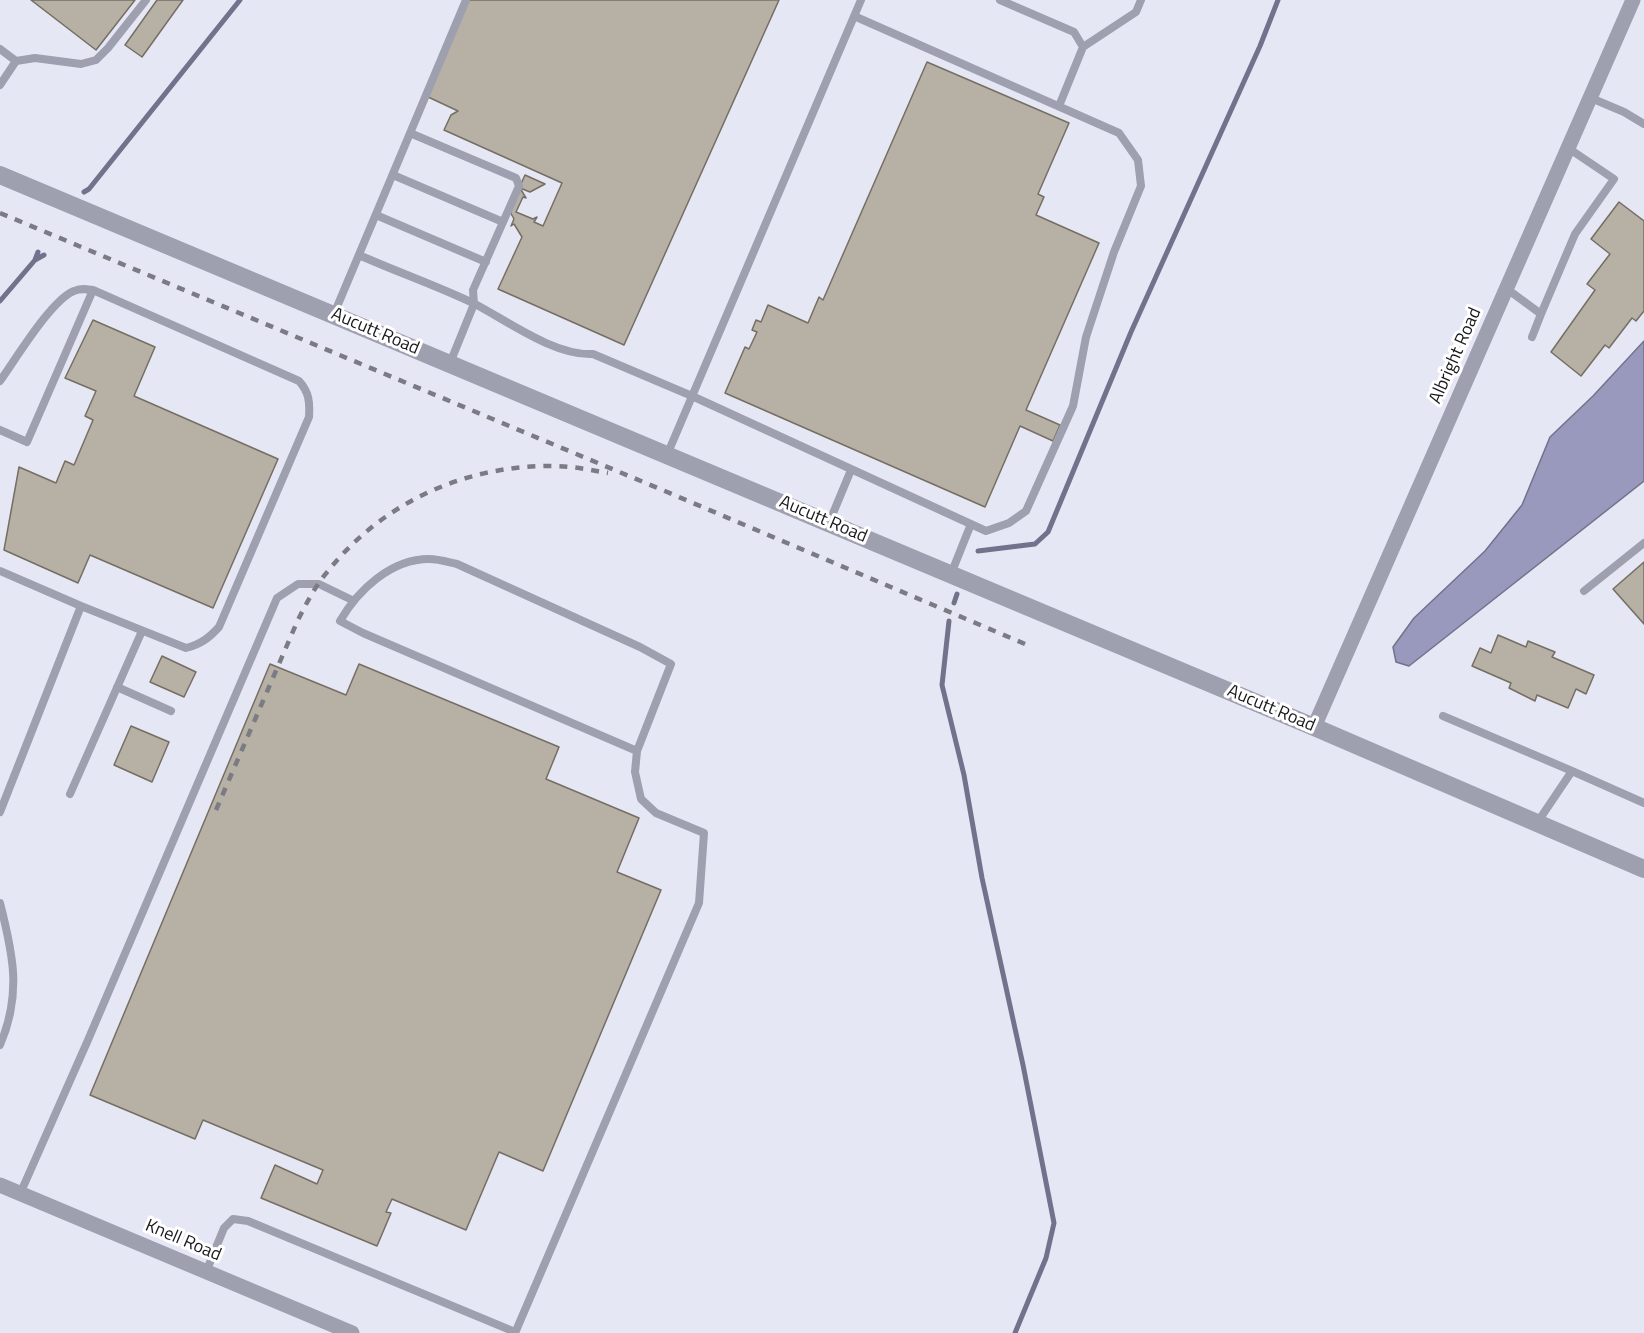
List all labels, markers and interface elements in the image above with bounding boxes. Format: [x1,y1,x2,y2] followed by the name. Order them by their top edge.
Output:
[328,304,422,360] street label: Aucutt Road
[1425,305,1487,407] street label: Albright Road
[776,492,870,548] street label: Aucutt Road
[1224,681,1318,737] street label: Aucutt Road
[142,1215,224,1267] street label: Knell Road

